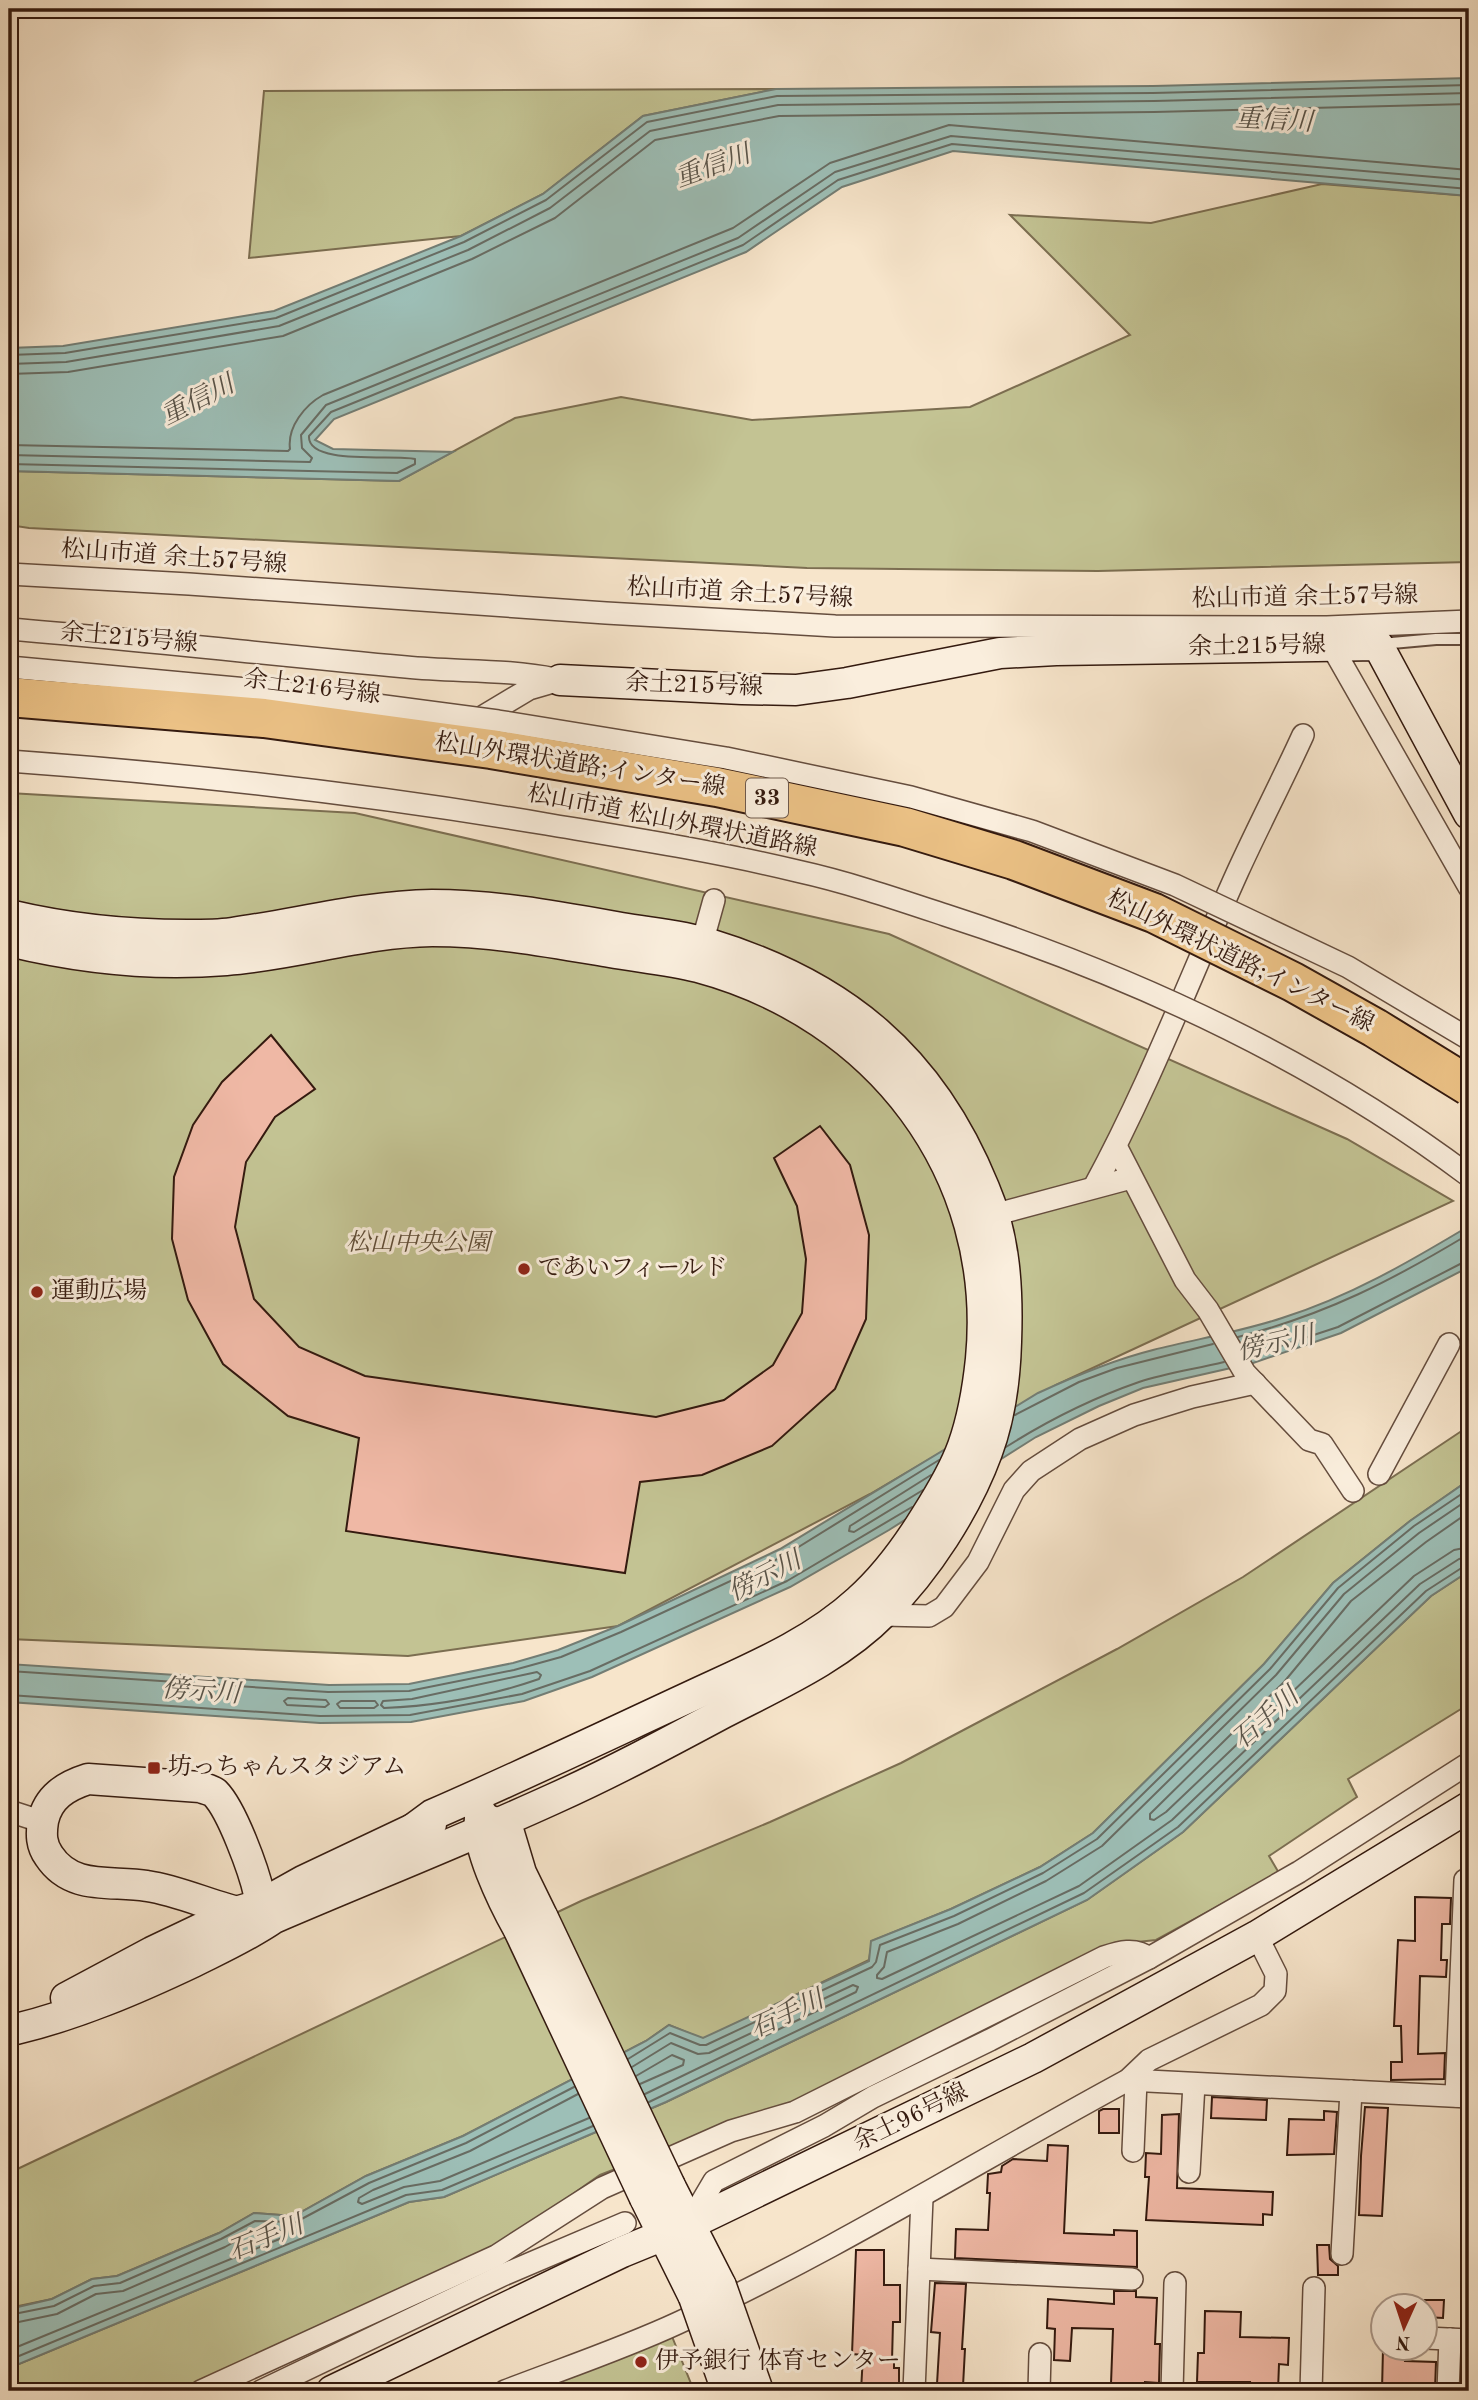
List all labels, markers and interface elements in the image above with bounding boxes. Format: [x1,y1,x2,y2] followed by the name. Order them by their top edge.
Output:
[1234,104,1317,136] water label: 重信川
[671,139,757,193] water label: 重信川
[156,369,241,430] water label: 重信川
[60,535,288,578] street label: 松山市道 余土57号線
[626,573,854,612] street label: 松山市道 余土57号線
[1191,581,1418,612] street label: 松山市道 余土57号線
[59,618,199,657] street label: 余土215号線
[1188,631,1326,660] street label: 余土215号線
[242,665,382,708] street label: 余土216号線
[625,669,763,700] street label: 余土215号線
[433,728,727,801] street label: 松山外環状道路;インター線
[746,778,788,818] road number: 33
[525,779,820,862] street label: 松山市道 松山外環状道路線
[1103,884,1379,1037] street label: 松山外環状道路;インター線
[346,1229,494,1256] park label: 松山中央公園
[538,1256,728,1281] place label: であいフィールド
[516,1261,532,1277] marker: であいフィールド
[51,1277,147,1304] place label: 運動広場
[29,1284,45,1300] marker: 運動広場
[1235,1320,1320,1365] water label: 傍示川
[723,1545,808,1606] water label: 傍示川
[161,1674,244,1708] water label: 傍示川
[1227,1680,1306,1754] water label: 石手川
[168,1754,406,1780] place label: 坊っちゃんスタジアム
[146,1760,162,1776] marker: 坊っちゃんスタジアム
[745,1984,831,2043] water label: 石手川
[849,2077,972,2156] street label: 余土96号線
[224,2209,310,2266] water label: 石手川
[1370,2292,1440,2362] north arrow
[1395,2332,1411,2351] text: N
[655,2347,901,2374] place label: 伊予銀行 体育センター
[633,2354,649,2370] marker: 伊予銀行 体育センター

